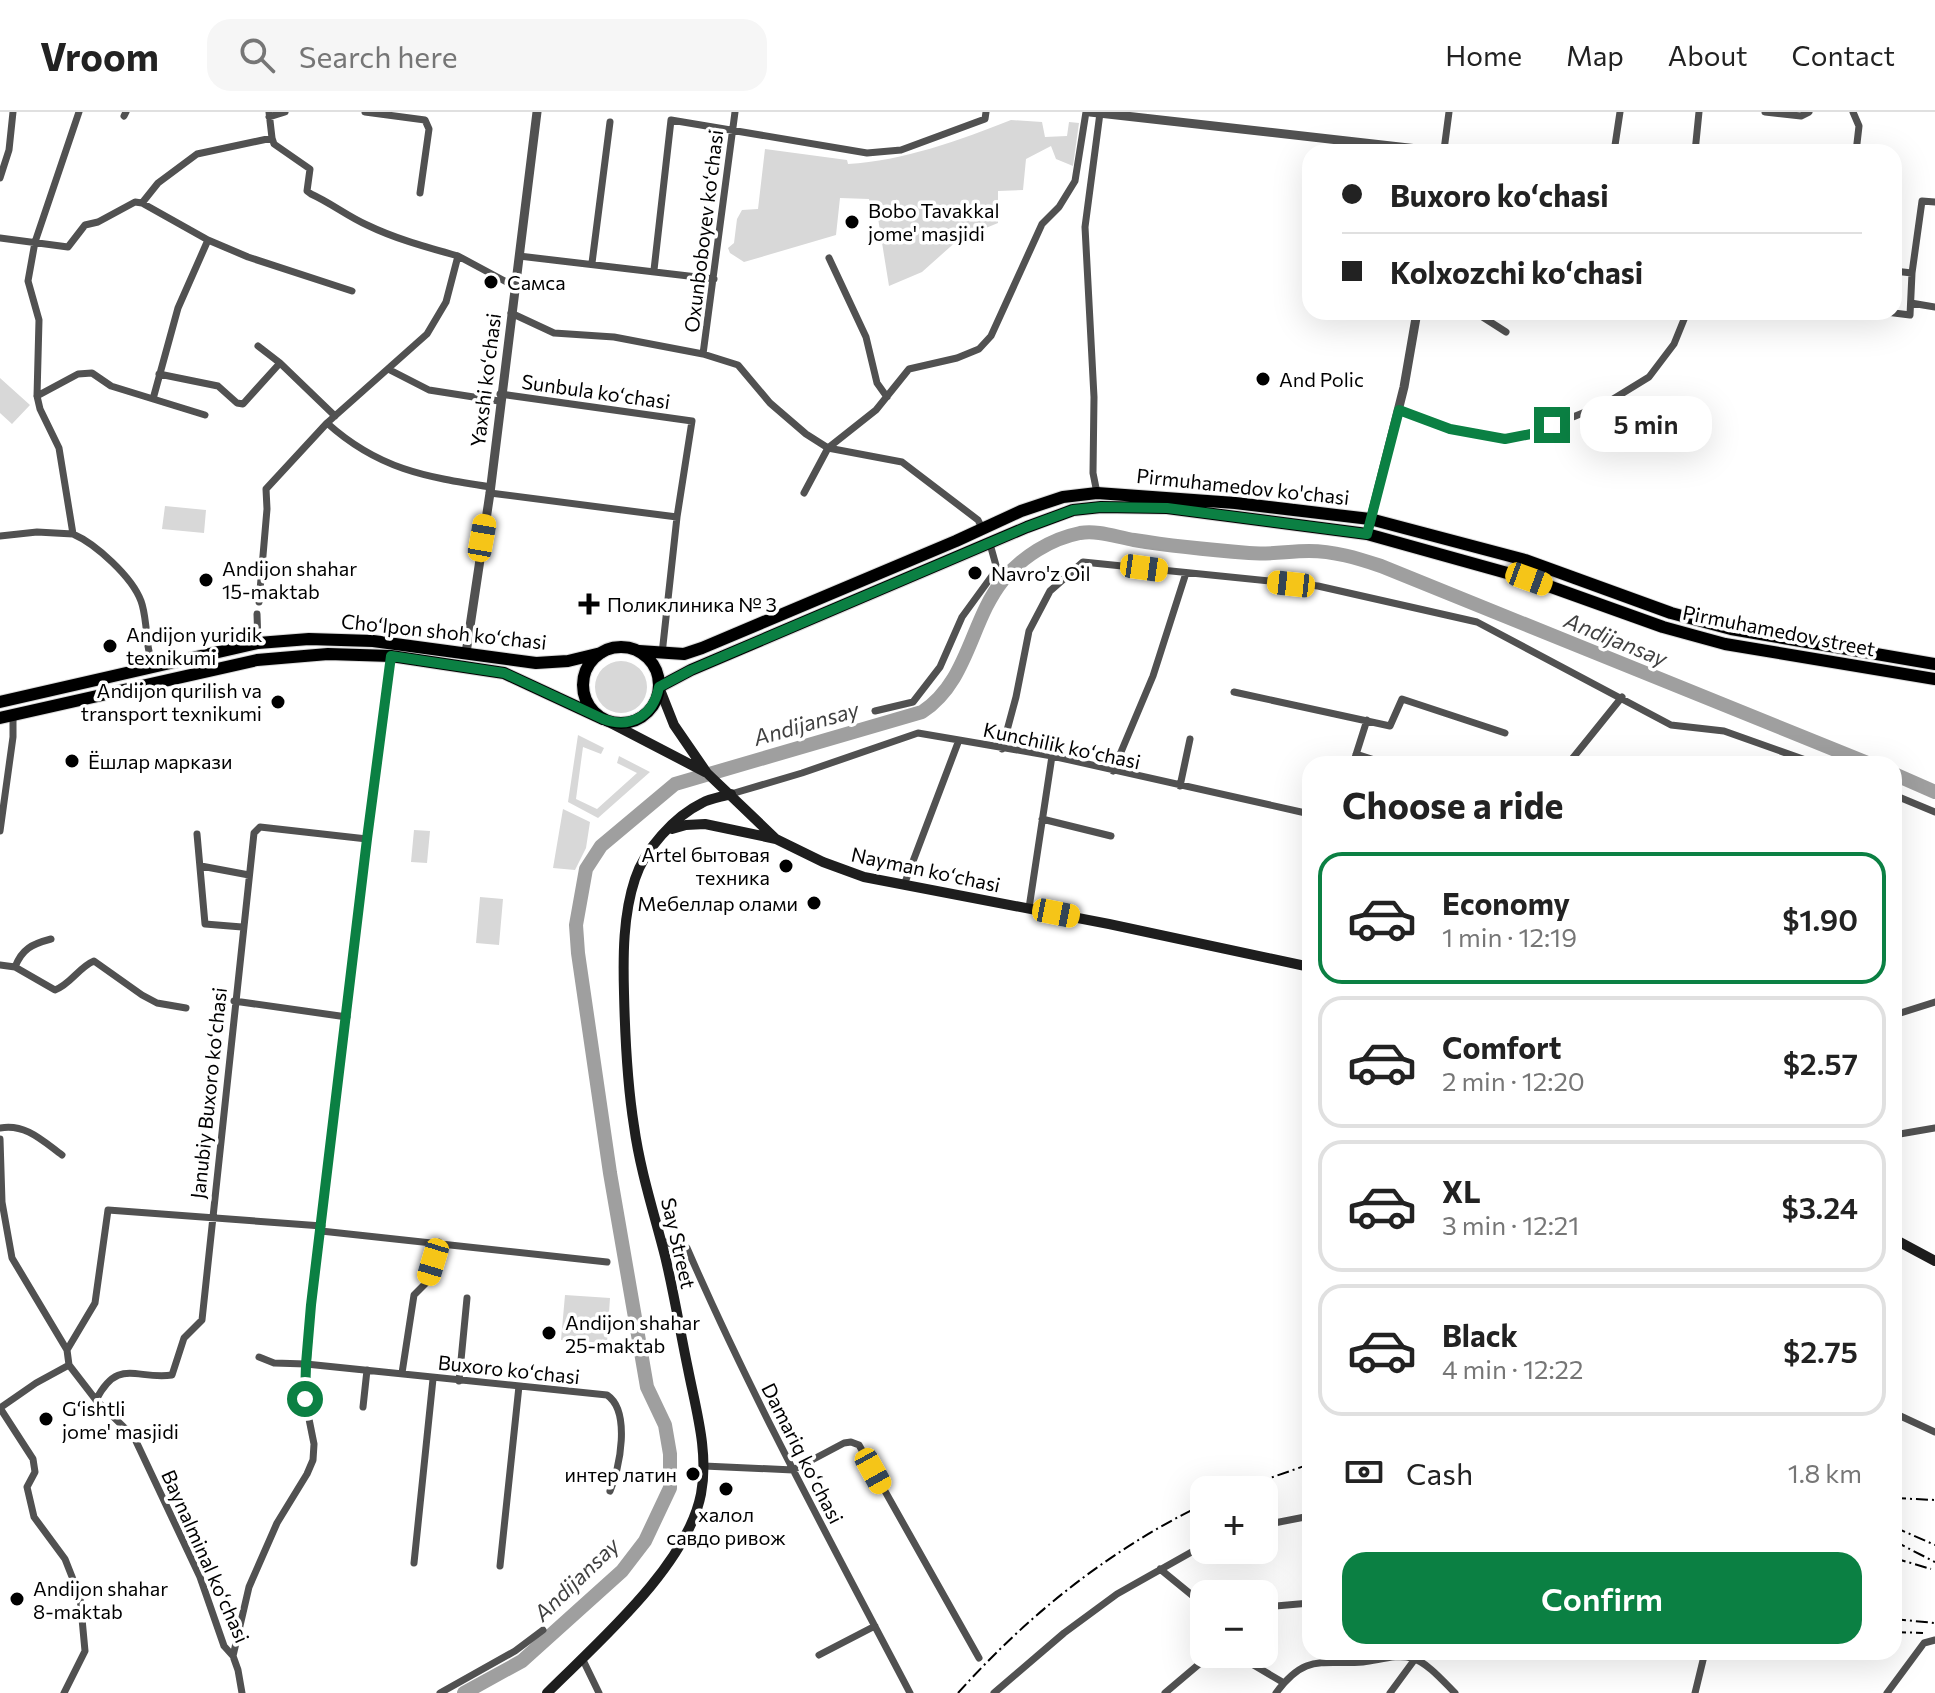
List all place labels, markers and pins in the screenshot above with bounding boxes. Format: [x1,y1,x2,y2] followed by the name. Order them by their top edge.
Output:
[868,198,1000,245] place label: Bobo Tavakkal jome' masjidi
[843,213,861,231] marker: Bobo Tavakkal jome' masjidi
[507,270,566,294] place label: Самса
[482,273,500,291] marker: Самса
[1279,367,1364,391] place label: And Polic
[1254,370,1272,388] marker: And Polic
[222,556,357,603] place label: Andijon shahar 15-maktab
[991,561,1091,585] place label: Navro'z Oil
[966,564,984,582] marker: Navro'z Oil
[197,571,215,589] marker: Andijon shahar 15-maktab
[607,592,777,616] place label: Поликлиника № 3
[578,593,600,615] marker: Поликлиника № 3
[126,622,263,669] place label: Andijon yuridik texnikumi
[101,637,119,655] marker: Andijon yuridik texnikumi
[81,678,262,725] place label: Andijon qurilish va transport texnikumi
[269,693,287,711] marker: Andijon qurilish va transport texnikumi
[88,749,232,773] place label: Ёшлар маркази
[63,752,81,770] marker: Ёшлар маркази
[641,842,770,889] place label: Artel бытовая техника
[777,857,795,875] marker: Artel бытовая техника
[637,891,798,915] place label: Мебеллар олами
[805,894,823,912] marker: Мебеллар олами
[565,1310,700,1357] place label: Andijon shahar 25-maktab
[540,1324,558,1342] marker: Andijon shahar 25-maktab
[62,1396,179,1443] place label: Gʻishtli jome' masjidi
[37,1410,55,1428] marker: Gʻishtli jome' masjidi
[565,1462,677,1486] place label: интер латин
[684,1465,702,1483] marker: интер латин
[717,1480,735,1498] marker: халол савдо ривож
[666,1502,786,1549] place label: халол савдо ривож
[33,1576,168,1623] place label: Andijon shahar 8-maktab
[8,1590,26,1608] marker: Andijon shahar 8-maktab

